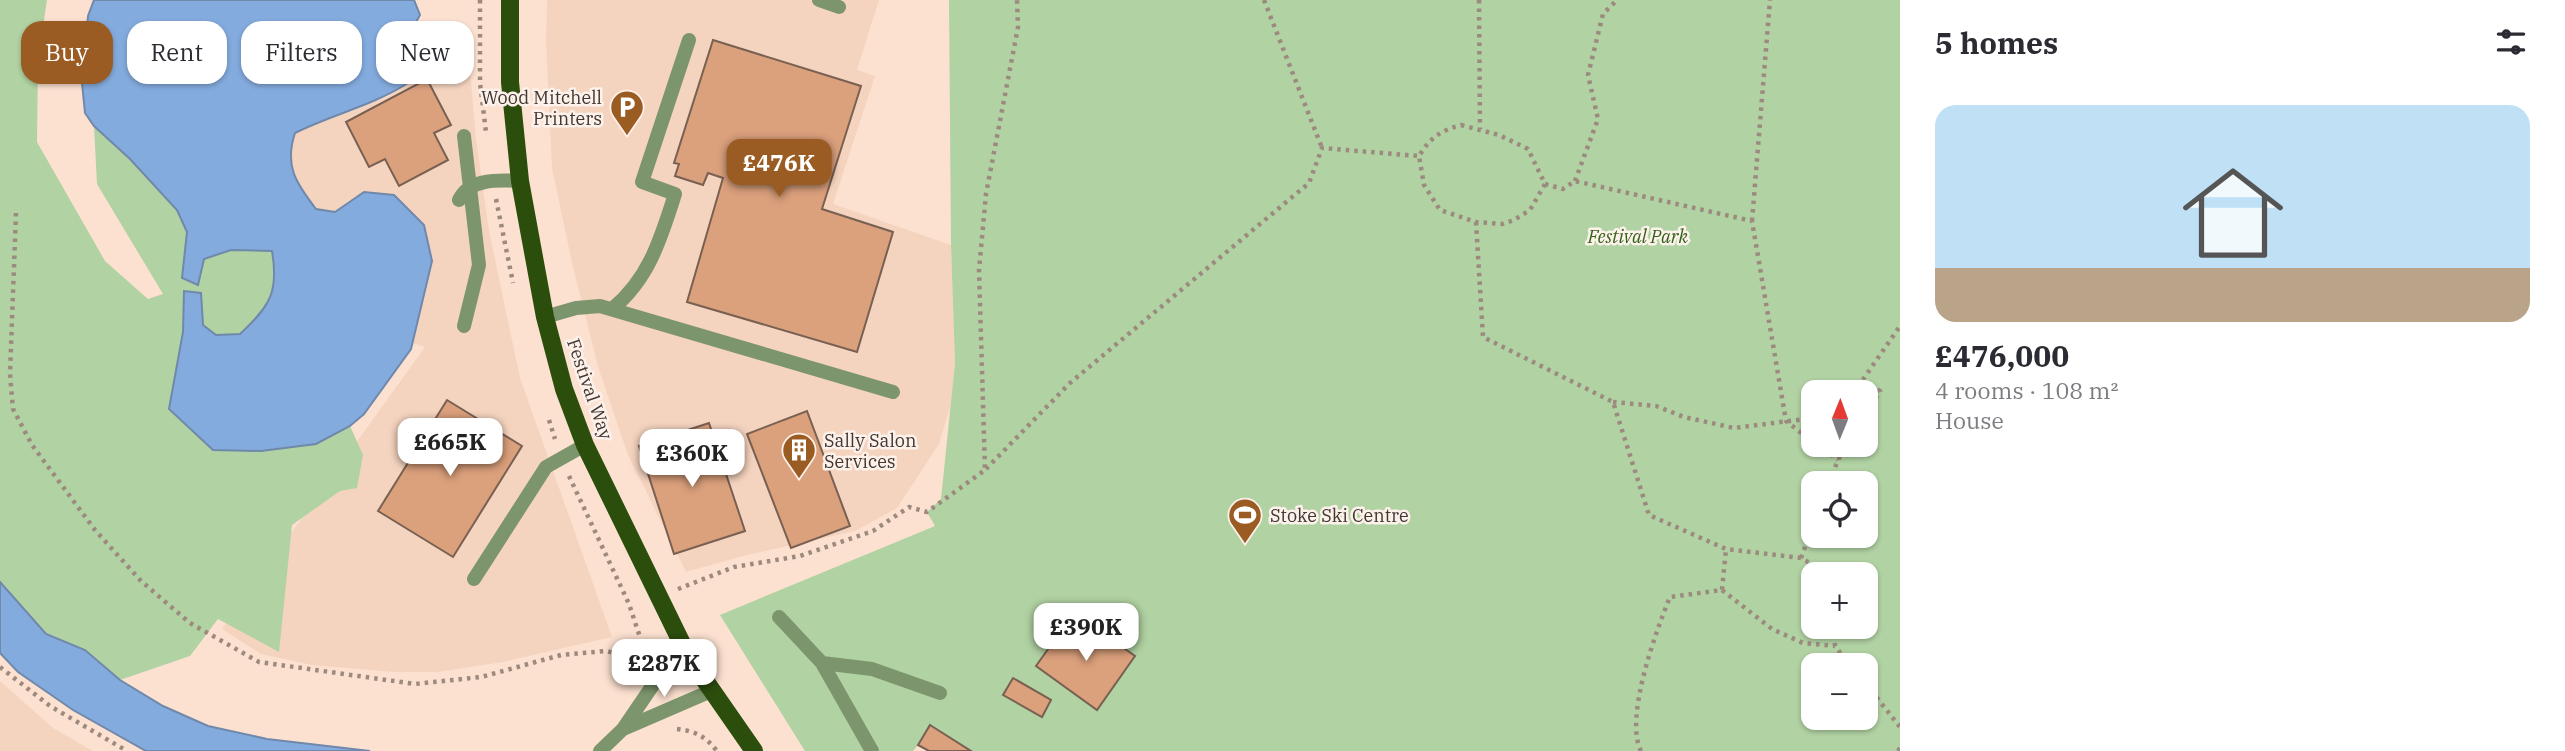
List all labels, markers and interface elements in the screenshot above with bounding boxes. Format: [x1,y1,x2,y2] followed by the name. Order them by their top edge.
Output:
[21,21,113,84] chip: Buy
[127,21,227,84] chip: Rent
[241,21,362,84] chip: Filters
[376,21,474,84] chip: New
[1935,23,2058,62] text: 5 homes
[2492,23,2530,61] icon: filters
[481,86,602,130] place label: Wood Mitchell Printers
[608,88,646,137] parking icon: Wood Mitchell Printers
[730,140,828,199] pin: £476K
[743,147,815,177] text: £476K
[2170,150,2296,276] icon: home
[1587,225,1689,248] park label: Festival Park
[562,335,618,443] street label: Festival Way
[1935,336,2069,375] text: £476,000
[1935,375,2118,405] text: 4 rooms · 108 m²
[1801,380,1878,457] north arrow
[1801,380,1878,730] map controls
[1935,405,2004,435] text: House
[401,419,499,478] pin: £665K
[414,426,486,456] text: £665K
[824,429,916,473] place label: Sally Salon Services
[643,430,741,489] pin: £360K
[780,431,818,480] building icon: Sally Salon Services
[656,437,728,467] text: £360K
[1801,471,1878,548] button: locate
[1226,496,1264,545] sports icon: Stoke Ski Centre
[1270,504,1409,527] place label: Stoke Ski Centre
[1801,562,1878,639] button: +
[1037,604,1135,663] pin: £390K
[1050,611,1122,641] text: £390K
[615,640,713,699] pin: £287K
[628,647,700,677] text: £287K
[1801,653,1878,730] button: −

